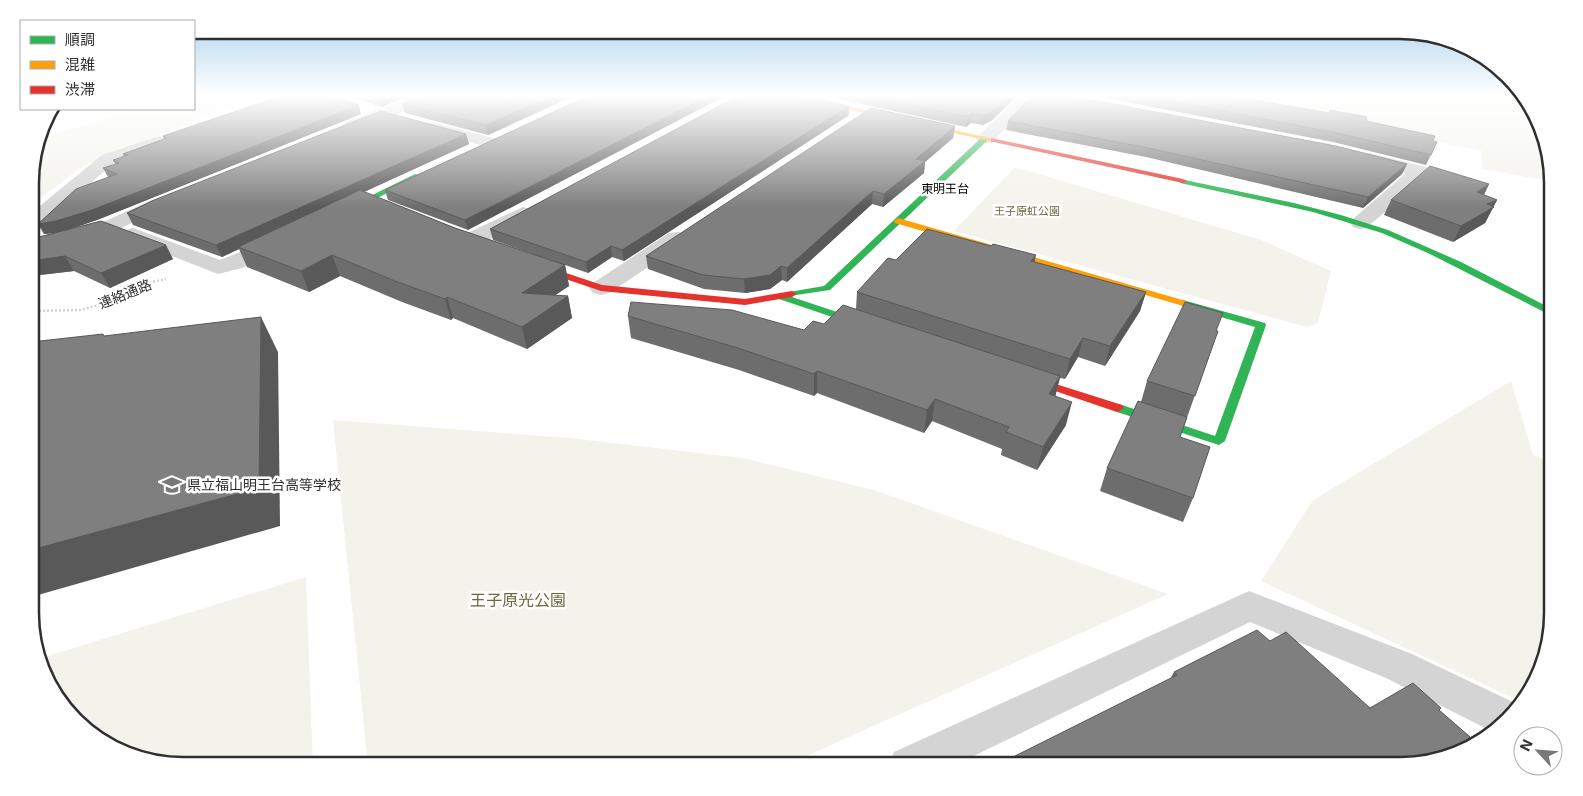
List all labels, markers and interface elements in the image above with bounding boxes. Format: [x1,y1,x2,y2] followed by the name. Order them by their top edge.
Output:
[20,20,195,110] legend
[65,30,95,49] text: 順調
[65,55,95,74] text: 混雑
[65,80,95,99] text: 渋滞
[921,181,969,196] district label: 東明王台
[994,204,1060,218] park label: 王子原虹公園
[96,275,154,312] street label: 連絡通路
[161,474,183,496] school or university icon: 県立福山明王台高等学校
[187,476,341,493] place label: 県立福山明王台高等学校
[470,590,566,610] park label: 王子原光公園
[1513,726,1563,776] north arrow
[1516,737,1536,754] text: N

